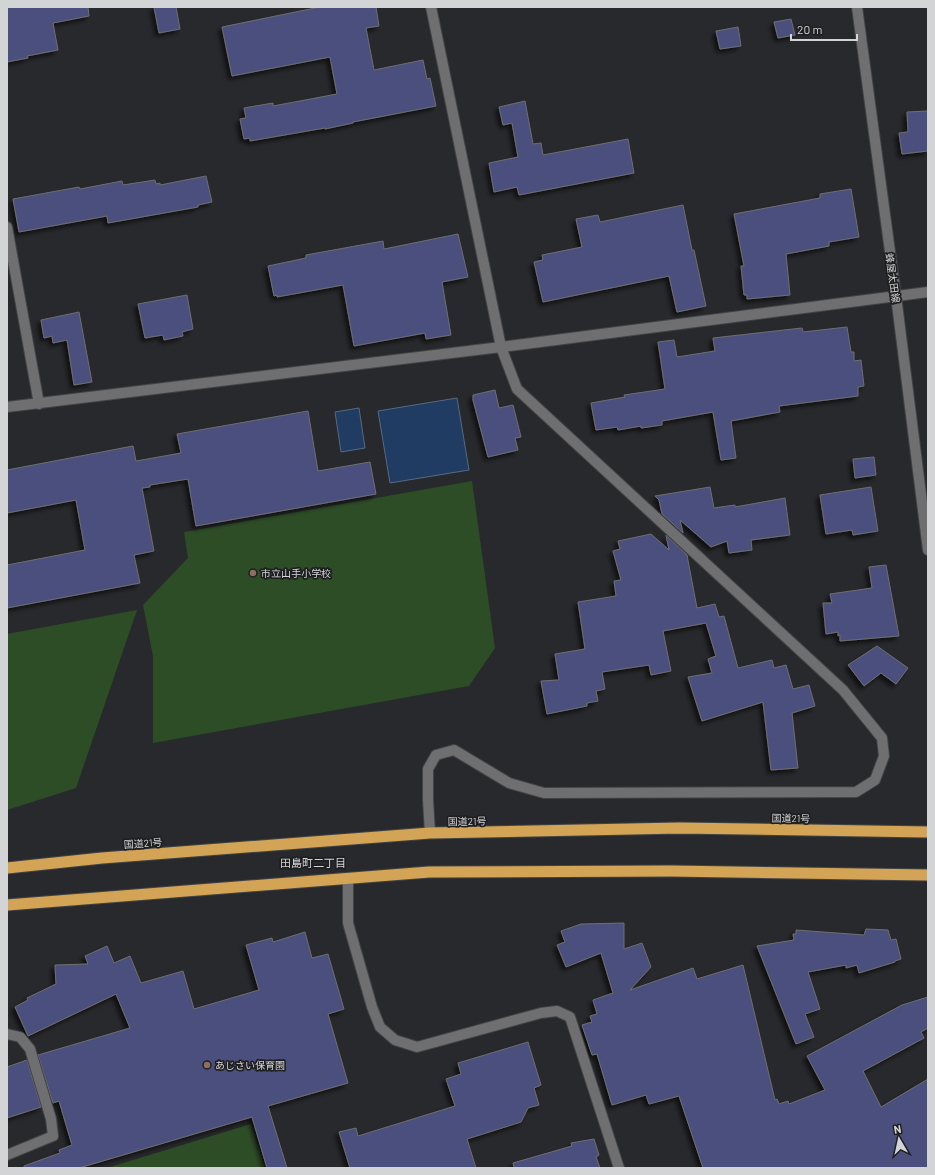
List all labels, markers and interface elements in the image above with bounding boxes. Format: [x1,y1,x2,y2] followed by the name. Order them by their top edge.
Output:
[791,16,857,42] scale bar
[797,22,823,36] text: 20 m
[884,252,902,304] street label: 蜂屋太田線
[261,567,331,579] place label: 市立山手小学校
[248,568,258,578] marker: 市立山手小学校
[772,812,810,824] street label: 国道21号
[448,815,486,827] street label: 国道21号
[123,836,163,850] street label: 国道21号
[280,856,346,869] district label: 田島町二丁目
[215,1059,285,1071] place label: あじさい保育園
[202,1060,212,1070] marker: あじさい保育園
[879,1119,919,1159] north arrow
[893,1122,902,1136] text: N

